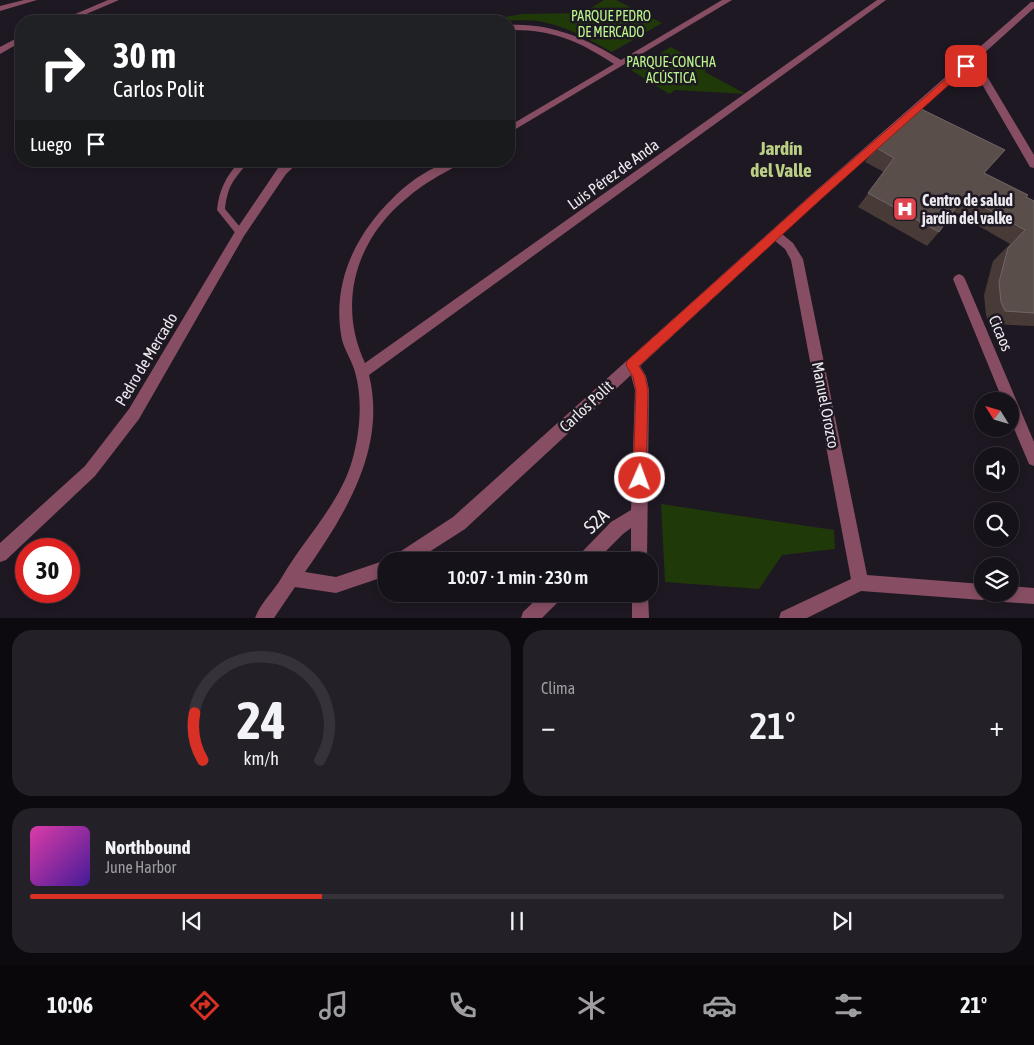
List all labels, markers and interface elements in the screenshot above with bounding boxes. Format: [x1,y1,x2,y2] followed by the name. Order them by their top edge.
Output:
[571,8,651,40] park label: PARQUE PEDRO DE MERCADO
[30,35,95,100] icon: right
[113,35,176,75] text: 30 m
[945,45,987,87] pin
[952,52,980,80] icon: arrive
[626,54,716,86] park label: PARQUE-CONCHA ACÚSTICA
[113,76,204,102] text: Carlos Polit
[82,130,110,158] icon: arrive
[30,133,72,155] text: Luego
[564,135,662,213] street label: Luis Pérez de Anda
[750,137,812,181] district label: Jardín del Valle
[921,191,1013,227] place label: Centro de salud jardín del valke
[892,196,918,222] hospital icon: Centro de salud jardín del valke
[111,309,181,409] street label: Pedro de Mercado
[985,312,1017,354] street label: Cicaos
[809,360,843,450] street label: Manuel Orozco
[556,376,617,435] street label: Carlos Polit
[974,392,1019,438] north arrow
[974,392,1019,602] map controls
[974,447,1019,492] button: sound
[613,451,665,503] position arrow
[974,502,1019,547] button: search
[579,504,614,538] street label: S2A
[15,538,80,603] speed limit sign: 30
[974,557,1019,602] button: layers
[448,566,588,588] text: 10:07 · 1 min · 230 m
[541,679,575,697] text: Clima
[237,690,286,750] text: 24
[749,704,796,747] text: 21°
[541,710,556,742] text: −
[989,710,1004,742] text: +
[244,748,279,769] text: km/h
[105,836,191,858] text: Northbound
[105,858,176,876] text: June Harbor
[178,907,206,935] icon: previous
[503,907,531,935] icon: pause
[828,907,856,935] icon: next
[187,988,222,1023] icon: directions
[316,988,351,1023] icon: music
[445,988,480,1023] icon: phone
[574,988,609,1023] icon: climate
[702,988,737,1023] icon: car
[831,988,866,1023] icon: filters
[47,992,93,1018] text: 10:06
[960,992,987,1018] text: 21°

